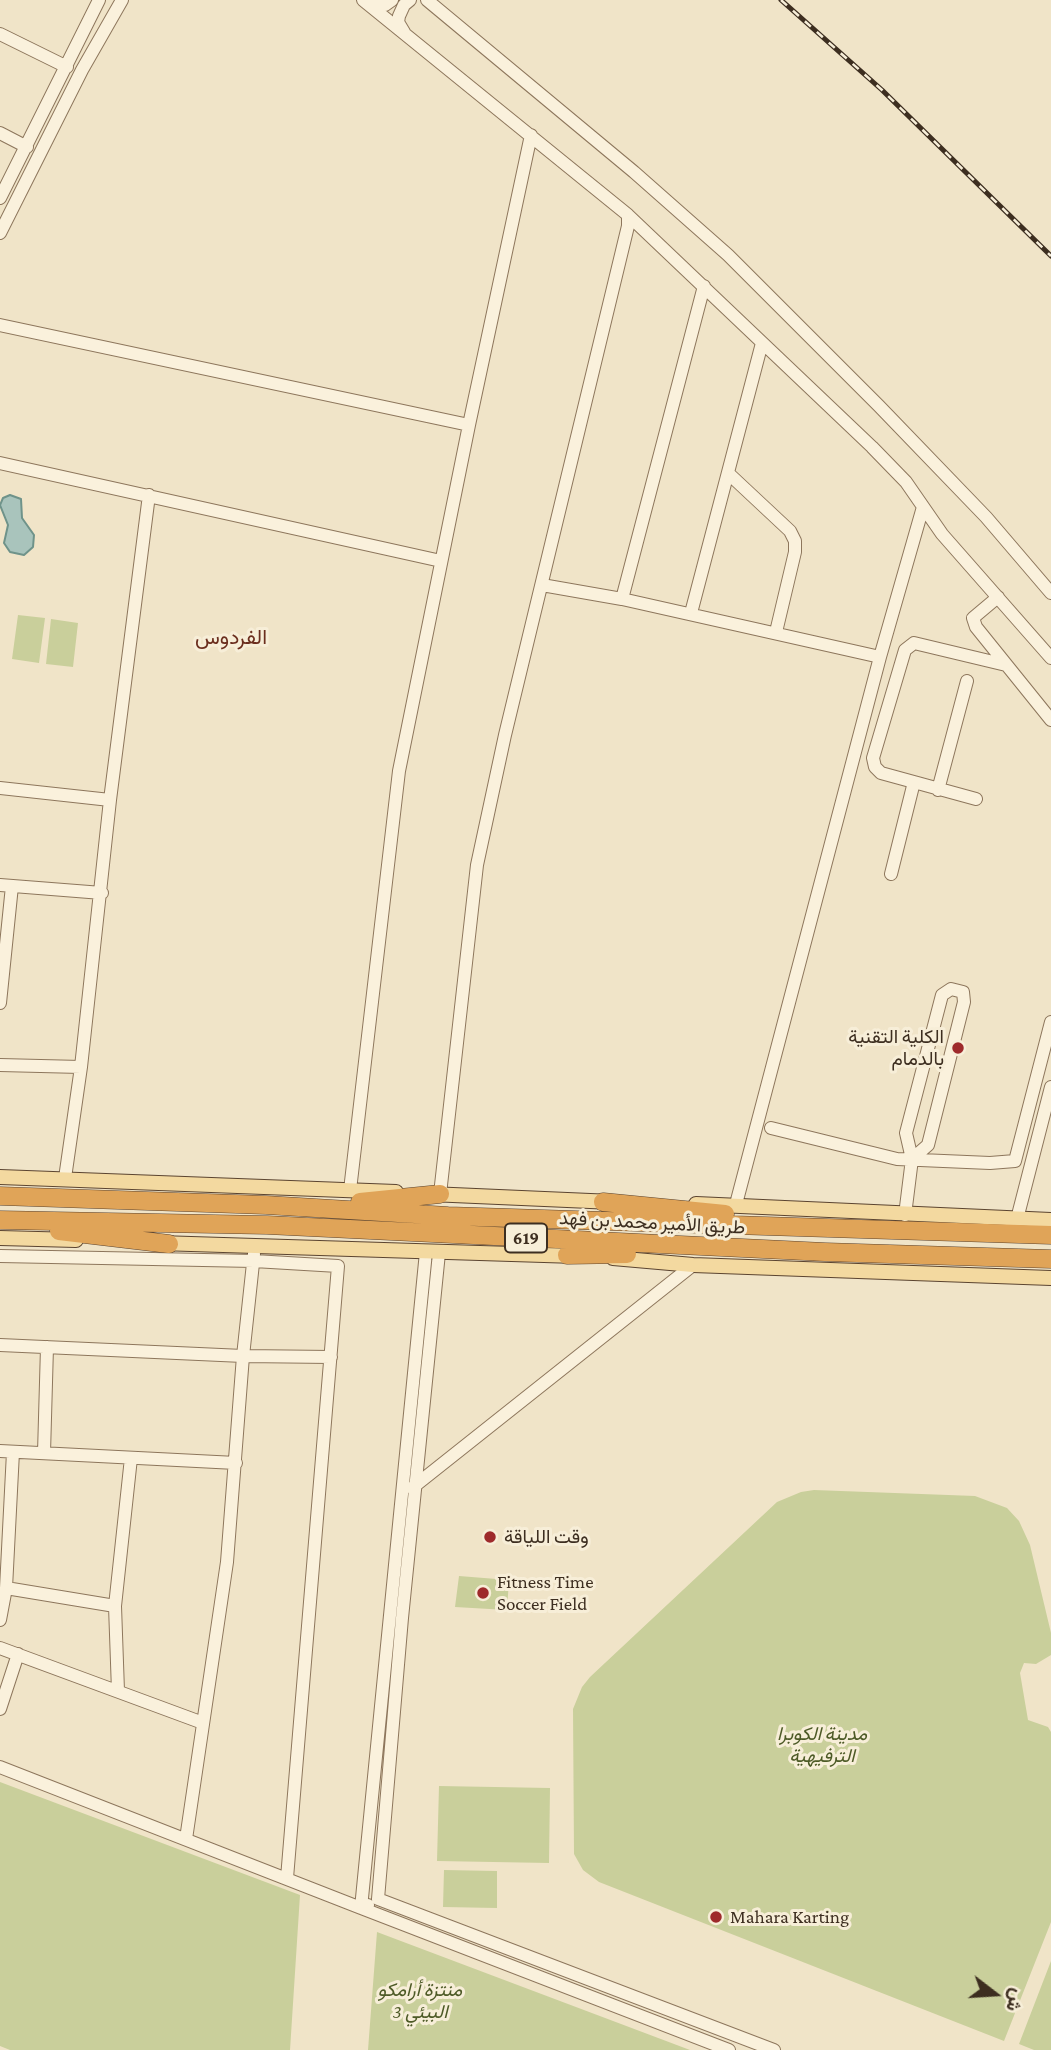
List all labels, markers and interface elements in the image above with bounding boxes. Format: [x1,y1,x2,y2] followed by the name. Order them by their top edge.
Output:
[195,625,267,651] district label: الفردوس
[848,1026,944,1070] place label: الكلية التقنية بالدمام
[950,1040,966,1056] marker: الكلية التقنية بالدمام
[558,1207,746,1239] street label: طريق الأمير محمد بن فهد
[505,1224,547,1252] road number: 619
[504,1526,589,1548] place label: وقت اللياقة
[482,1529,498,1545] marker: وقت اللياقة
[497,1571,593,1615] place label: Fitness Time Soccer Field
[475,1585,491,1601] marker: Fitness Time Soccer Field
[777,1723,867,1767] park label: مدينة الكوبرا الترفيهية
[730,1906,849,1928] place label: Mahara Karting
[708,1909,724,1925] marker: Mahara Karting
[960,1959,1030,2029] north arrow
[378,1979,462,2023] park label: منتزة أرامكو البيئي 3
[1002,1986,1029,2014] text: ش

